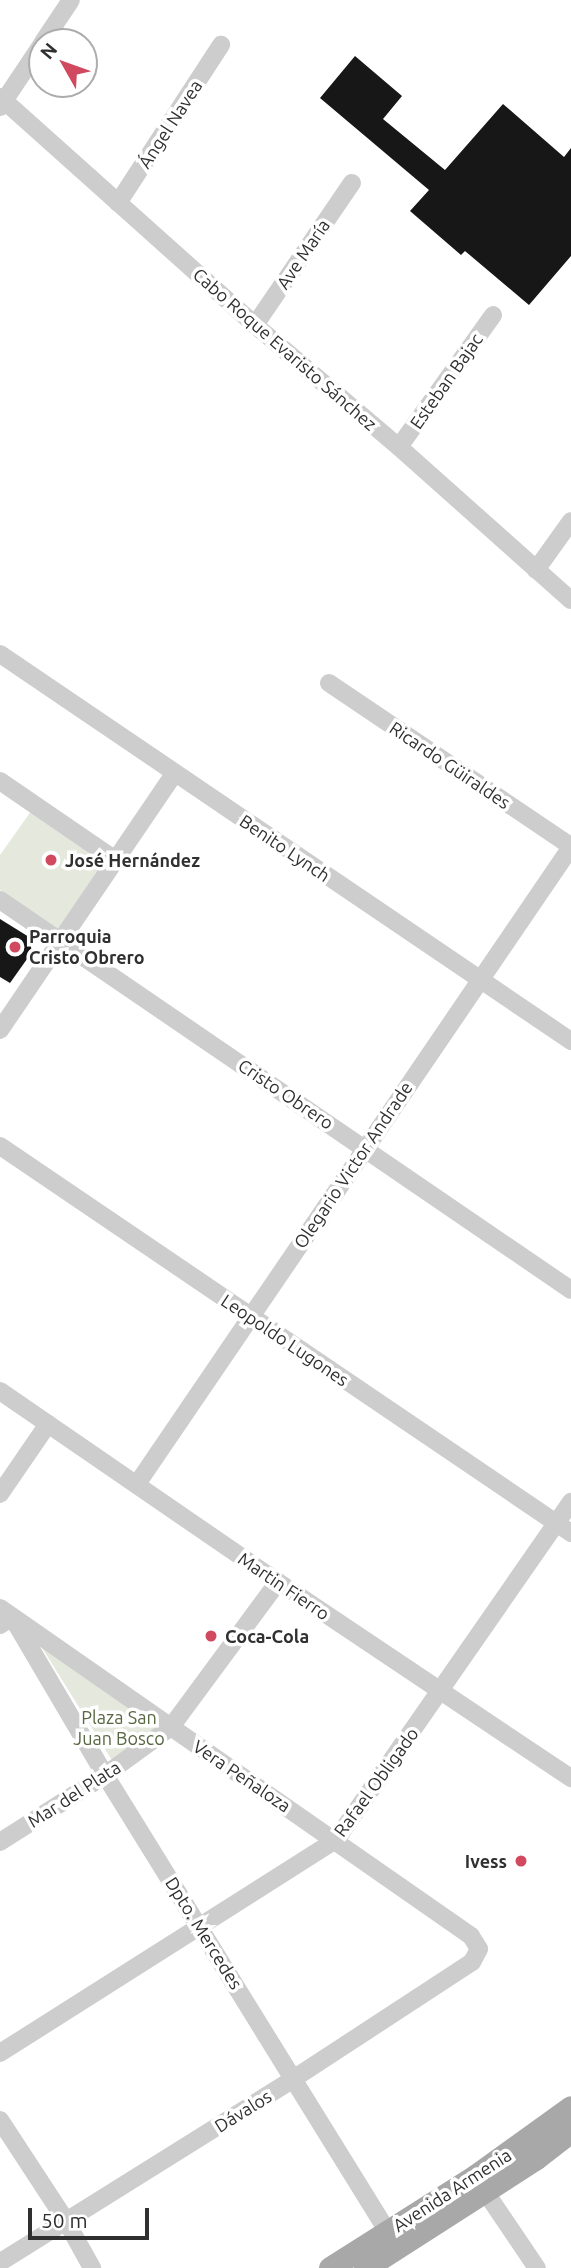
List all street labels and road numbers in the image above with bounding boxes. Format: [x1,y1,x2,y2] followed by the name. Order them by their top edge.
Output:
[133,76,207,172] street label: Ángel Navea
[272,215,334,293] street label: Ave María
[189,263,381,435] street label: Cabo Roque Evaristo Sánchez
[405,329,487,433] street label: Esteban Bajac
[386,717,514,813] street label: Ricardo Güiraldes
[236,810,334,886] street label: Benito Lynch
[234,1054,338,1134] street label: Cristo Obrero
[289,1078,417,1252] street label: Olegario Victor Andrade
[217,1289,353,1391] street label: Leopoldo Lugones
[234,1548,334,1624] street label: Martin Fierro
[329,1723,423,1841] street label: Rafael Obligado
[189,1735,295,1817] street label: Vera Peñaloza
[24,1756,124,1832] street label: Mar del Plata
[161,1873,247,1993] street label: Dpto. Mercedes
[211,2085,275,2137] street label: Dávalos
[389,2144,515,2236] street label: Avenida Armenia

